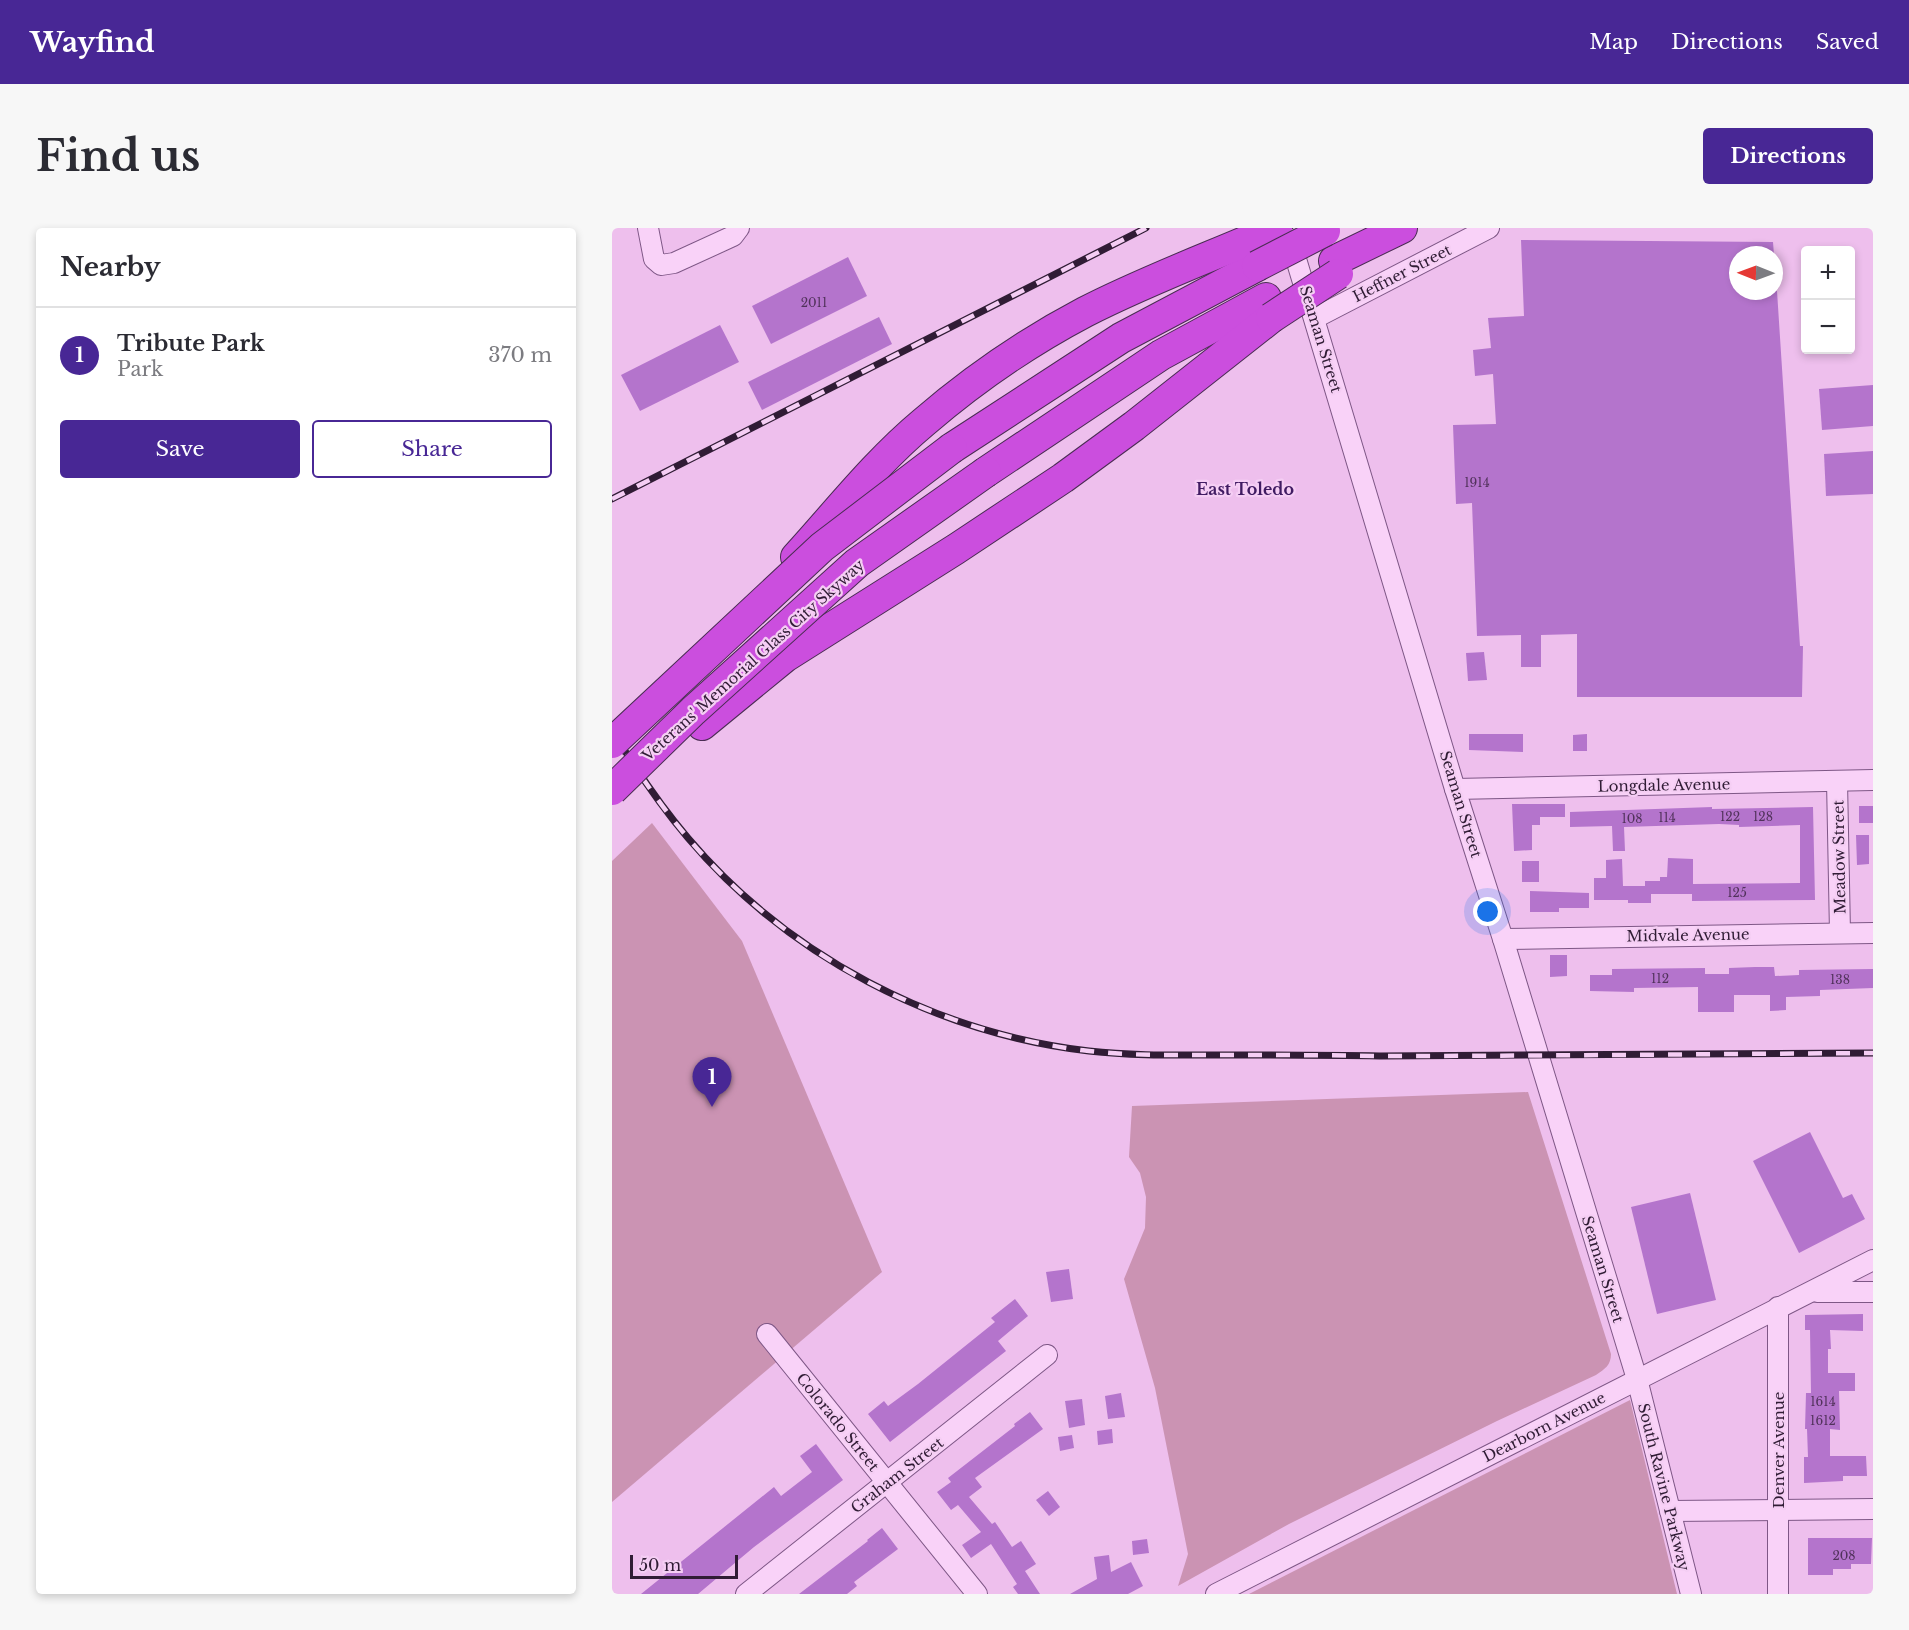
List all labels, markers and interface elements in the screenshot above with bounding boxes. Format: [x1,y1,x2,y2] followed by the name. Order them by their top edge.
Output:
[30,25,155,60] text: Wayfind
[1589,29,1638,55] text: Map
[1671,29,1783,55] text: Directions
[1816,29,1879,55] text: Saved
[1703,128,1873,184] button: Directions
[36,130,200,182] text: Find us
[1350,240,1455,306] street label: Heffner Street
[1729,246,1783,300] north arrow
[1801,246,1855,354] map controls
[1801,246,1855,300] button: +
[60,251,161,283] text: Nearby
[1296,283,1346,395] street label: Seaman Street
[801,295,827,310] house number: 2011
[1801,300,1855,354] button: −
[117,330,265,357] text: Tribute Park
[75,343,84,367] text: 1
[488,343,552,367] text: 370 m
[117,357,163,381] text: Park
[60,420,300,478] button: Save
[312,420,552,478] button: Share
[1464,475,1490,490] house number: 1914
[1196,479,1294,499] district label: East Toledo
[637,555,868,766] street label: Veterans' Memorial Glass City Skyway
[1436,748,1486,860] street label: Seaman Street
[1597,774,1731,796] street label: Longdale Avenue
[1828,799,1849,914] street label: Meadow Street
[1720,809,1740,824] house number: 122
[1753,809,1773,824] house number: 128
[1658,810,1676,825] house number: 114
[1621,811,1643,826] house number: 108
[1727,885,1747,900] house number: 125
[1473,897,1502,926] your location
[1626,924,1750,946] street label: Midvale Avenue
[1651,971,1669,986] house number: 112
[1830,972,1850,987] house number: 138
[692,1058,732,1107] pin: 1
[1578,1213,1628,1325] street label: Seaman Street
[792,1369,884,1475] street label: Colorado Street
[1479,1388,1609,1466] street label: Dearborn Avenue
[1769,1392,1788,1508] street label: Denver Avenue
[1810,1394,1836,1409] house number: 1614
[1634,1401,1694,1573] street label: South Ravine Parkway
[1810,1413,1836,1428] house number: 1612
[847,1433,947,1517] street label: Graham Street
[1832,1548,1856,1563] house number: 208
[630,1552,738,1580] scale bar
[639,1555,681,1575] text: 50 m

